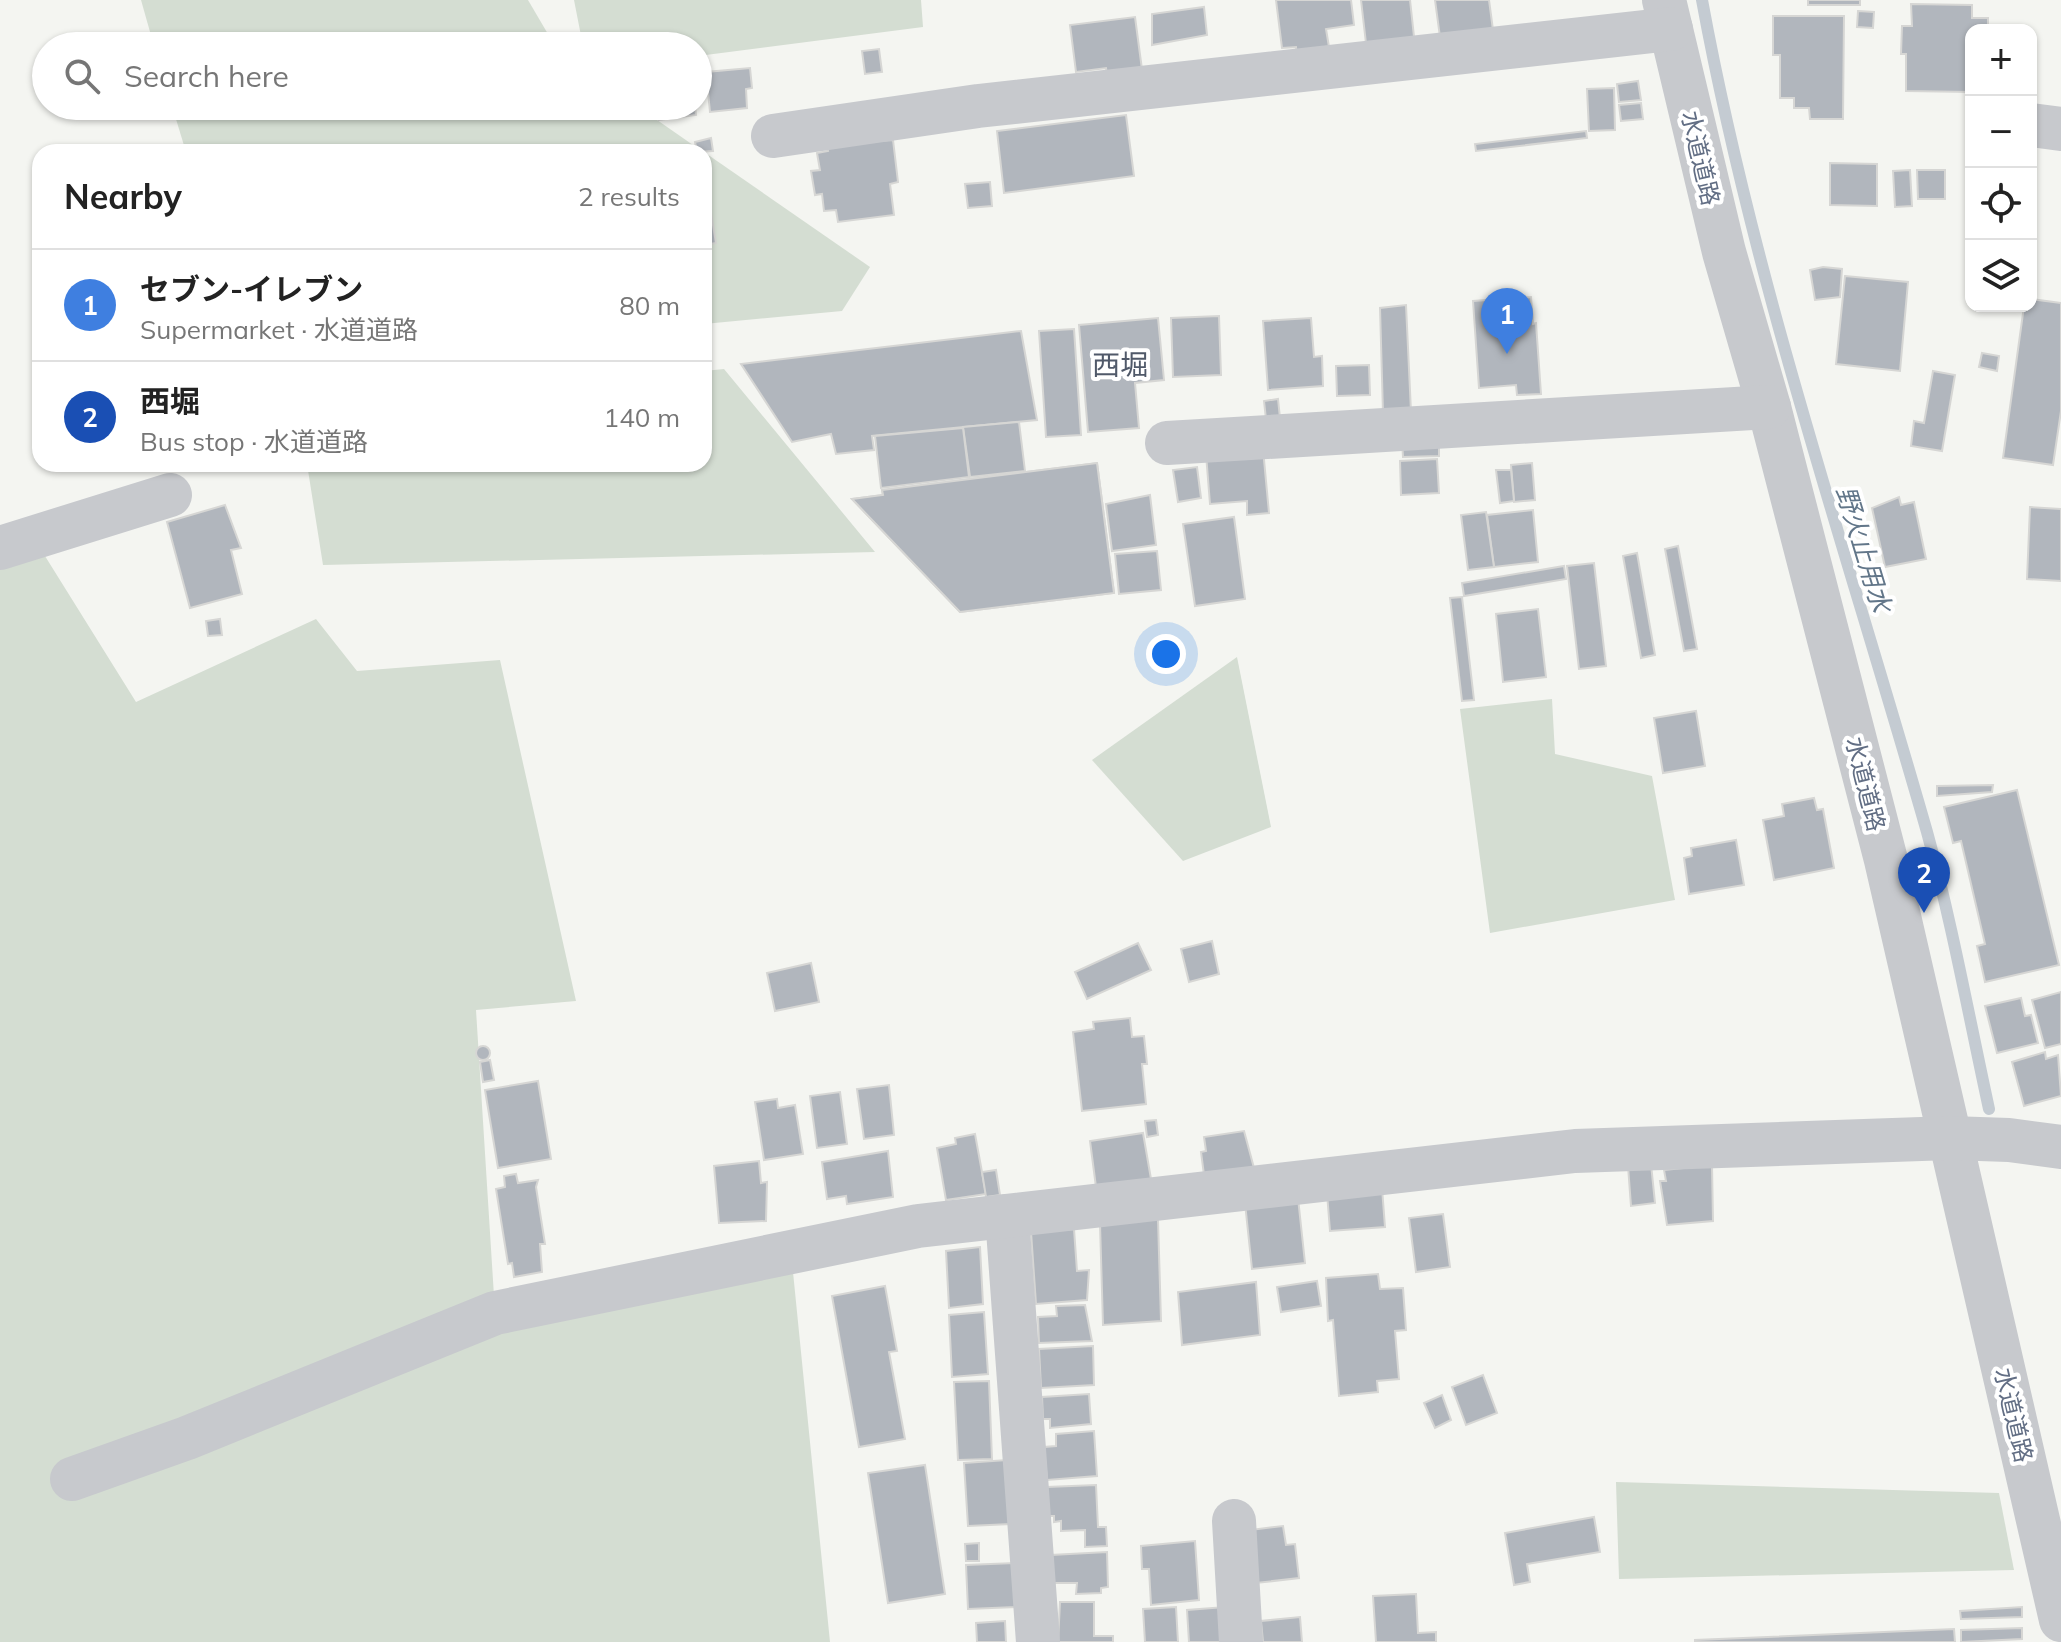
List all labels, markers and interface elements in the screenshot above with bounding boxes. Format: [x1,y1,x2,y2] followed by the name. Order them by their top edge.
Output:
[1965,24,2037,312] map controls
[1965,24,2037,96] button: +
[32,32,712,120] search box
[60,54,104,98] icon: search
[124,57,289,95] text: Search here
[1965,96,2037,168] button: −
[1676,108,1726,208] street label: 水道道路
[1965,168,2037,240] button: locate
[64,175,182,218] text: Nearby
[578,180,680,213] text: 2 results
[1965,240,2037,312] button: layers
[140,270,363,308] text: セブン-イレブン
[1481,288,1533,354] pin: 1
[82,289,98,322] text: 1
[619,289,680,322] text: 80 m
[140,313,418,346] text: Supermarket · 水道道路
[1092,347,1148,382] district label: 西堀
[140,382,200,420] text: 西堀
[82,401,98,434] text: 2
[604,401,680,434] text: 140 m
[140,425,368,458] text: Bus stop · 水道道路
[1829,482,1900,619] water label: 野火止用水
[1146,634,1186,674] your location
[1840,734,1892,834] street label: 水道道路
[1898,847,1950,913] pin: 2
[1989,1365,2039,1465] street label: 水道道路

